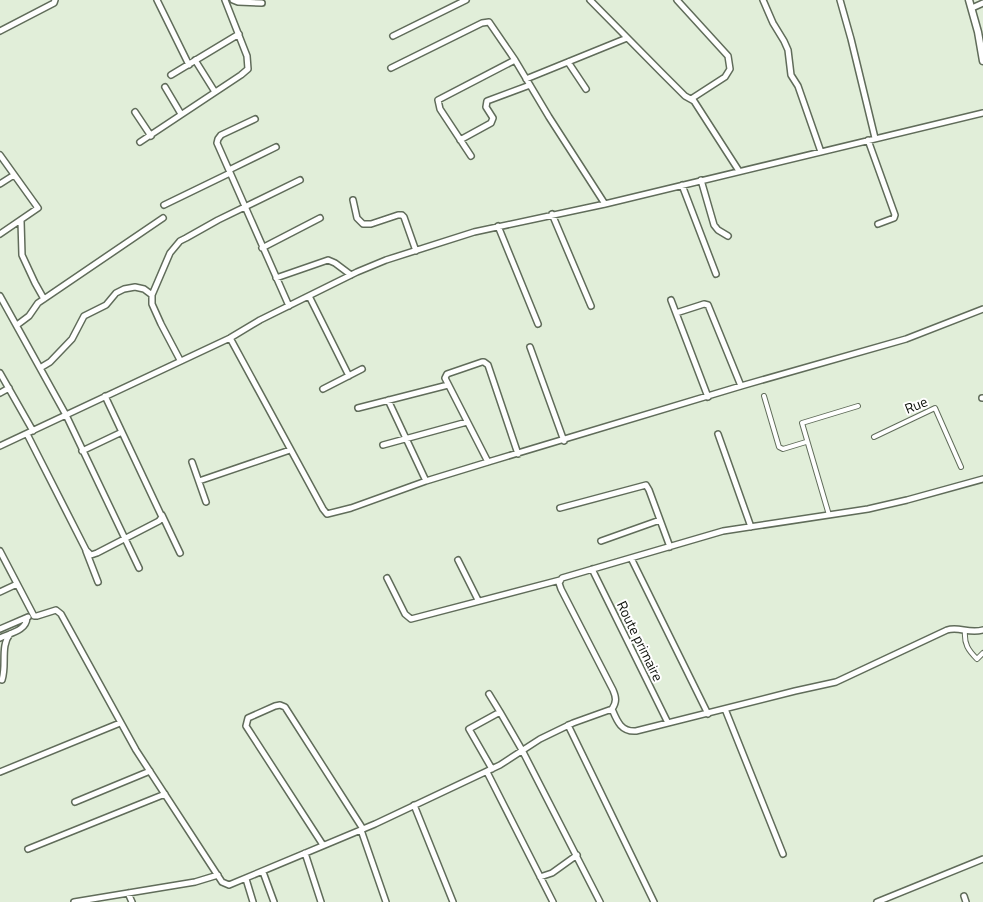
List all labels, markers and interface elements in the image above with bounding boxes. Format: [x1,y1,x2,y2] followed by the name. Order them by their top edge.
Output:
[901,390,930,419] street label: Rue
[612,597,669,685] street label: Route primaire

